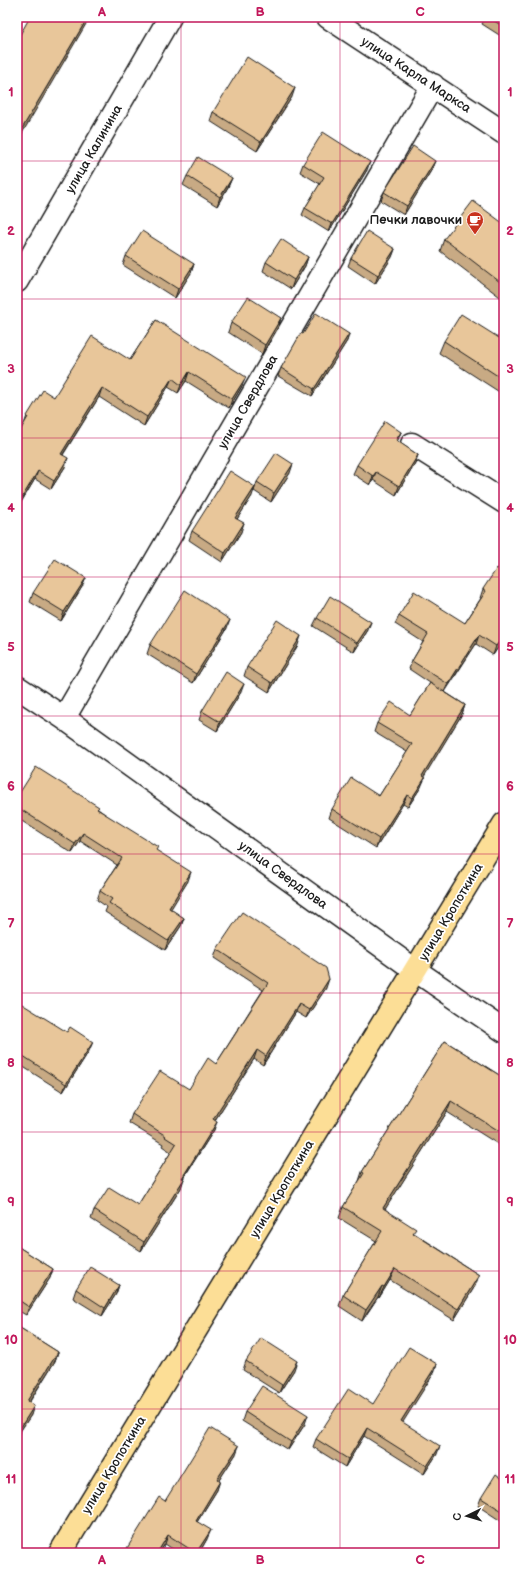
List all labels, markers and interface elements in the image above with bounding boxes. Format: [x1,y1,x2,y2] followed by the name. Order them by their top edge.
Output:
[97,4,106,20] text: A
[255,4,265,20] text: B
[415,4,425,20] text: C
[358,33,474,117] street label: улица Карла Маркса
[8,84,14,100] text: 1
[507,84,513,100] text: 1
[62,101,126,196] street label: улица Калинина
[465,210,485,235] cafe icon: Печки лавочки
[369,212,462,228] place label: Печки лавочки
[7,223,15,239] text: 2
[506,223,514,239] text: 2
[215,352,282,452] street label: улица Свердлова
[7,361,15,377] text: 3
[506,361,514,377] text: 3
[7,500,15,516] text: 4
[506,500,514,516] text: 4
[7,639,15,655] text: 5
[506,639,514,655] text: 5
[7,778,15,794] text: 6
[506,778,514,794] text: 6
[235,837,331,913] street label: улица Свердлова
[415,860,487,964] street label: улица Кропоткина
[7,916,15,932] text: 7
[506,916,514,932] text: 7
[7,1055,15,1071] text: 8
[506,1055,514,1071] text: 8
[246,1137,318,1241] street label: улица Кропоткина
[7,1194,15,1210] text: 9
[506,1194,514,1210] text: 9
[4,1332,18,1348] text: 10
[503,1332,517,1348] text: 10
[78,1413,150,1517] street label: улица Кропоткина
[6,1471,16,1487] text: 11
[505,1471,515,1487] text: 11
[447,1496,487,1536] north arrow
[451,1512,464,1521] text: С
[97,1552,106,1568] text: A
[255,1552,265,1568] text: B
[415,1552,425,1568] text: C

